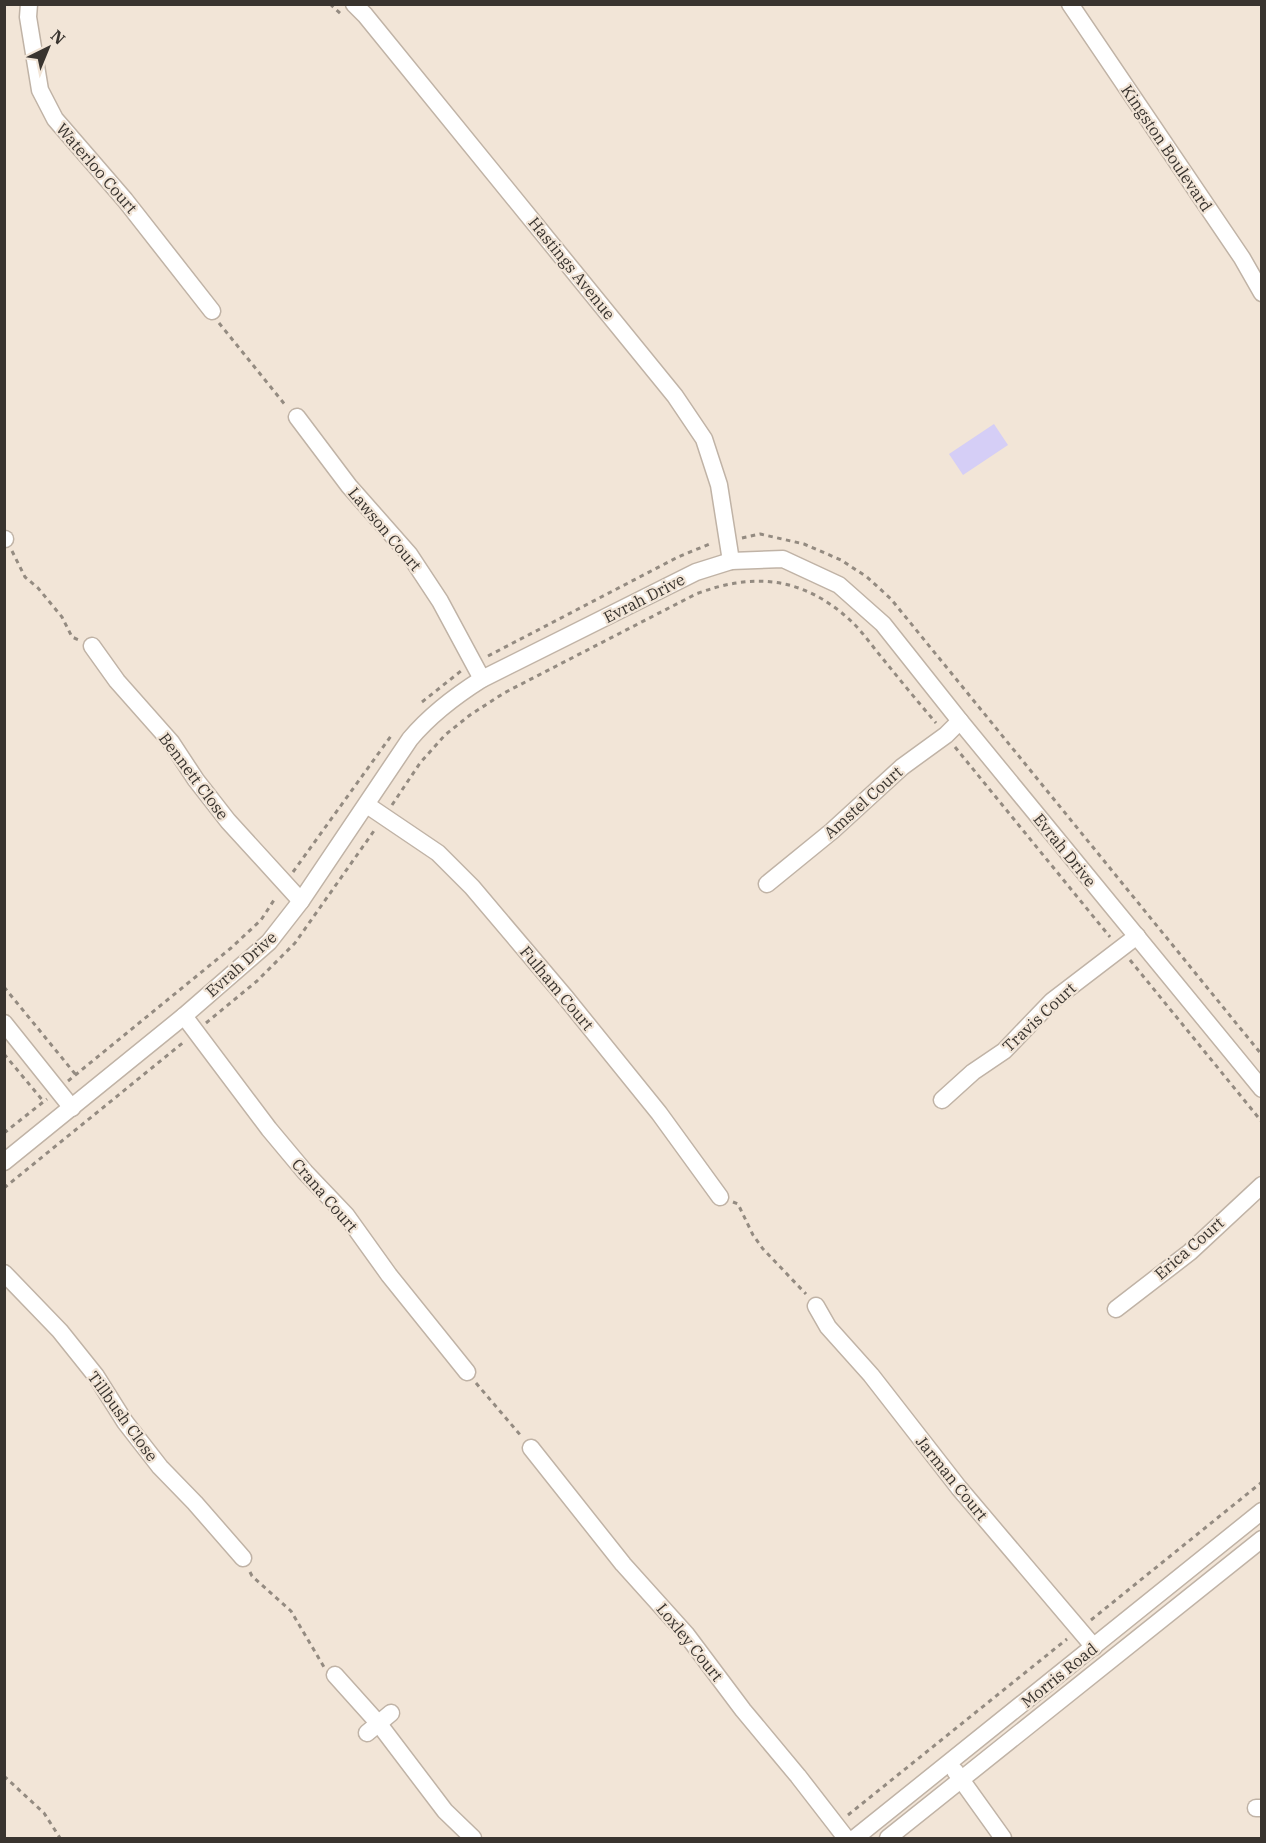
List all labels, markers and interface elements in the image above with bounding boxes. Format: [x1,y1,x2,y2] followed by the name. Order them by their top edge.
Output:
[18,18,78,78] north arrow
[47,25,70,49] text: N
[1117,81,1217,215] street label: Kingston Boulevard
[52,119,142,218] street label: Waterloo Court
[524,213,620,323] street label: Hastings Avenue
[344,483,426,575] street label: Lawson Court
[600,569,688,627] street label: Evrah Drive
[155,729,233,823] street label: Bennett Close
[820,761,907,842] street label: Amstel Court
[1029,809,1101,891] street label: Evrah Drive
[201,927,281,1001] street label: Evrah Drive
[516,942,598,1035] street label: Fulham Court
[998,978,1080,1056] street label: Travis Court
[288,1154,363,1236] street label: Crana Court
[1150,1212,1228,1283] street label: Erica Court
[84,1367,162,1465] street label: Tillbush Close
[912,1432,992,1525] street label: Jarman Court
[652,1599,728,1685] street label: Loxley Court
[1017,1638,1101,1712] street label: Morris Road

